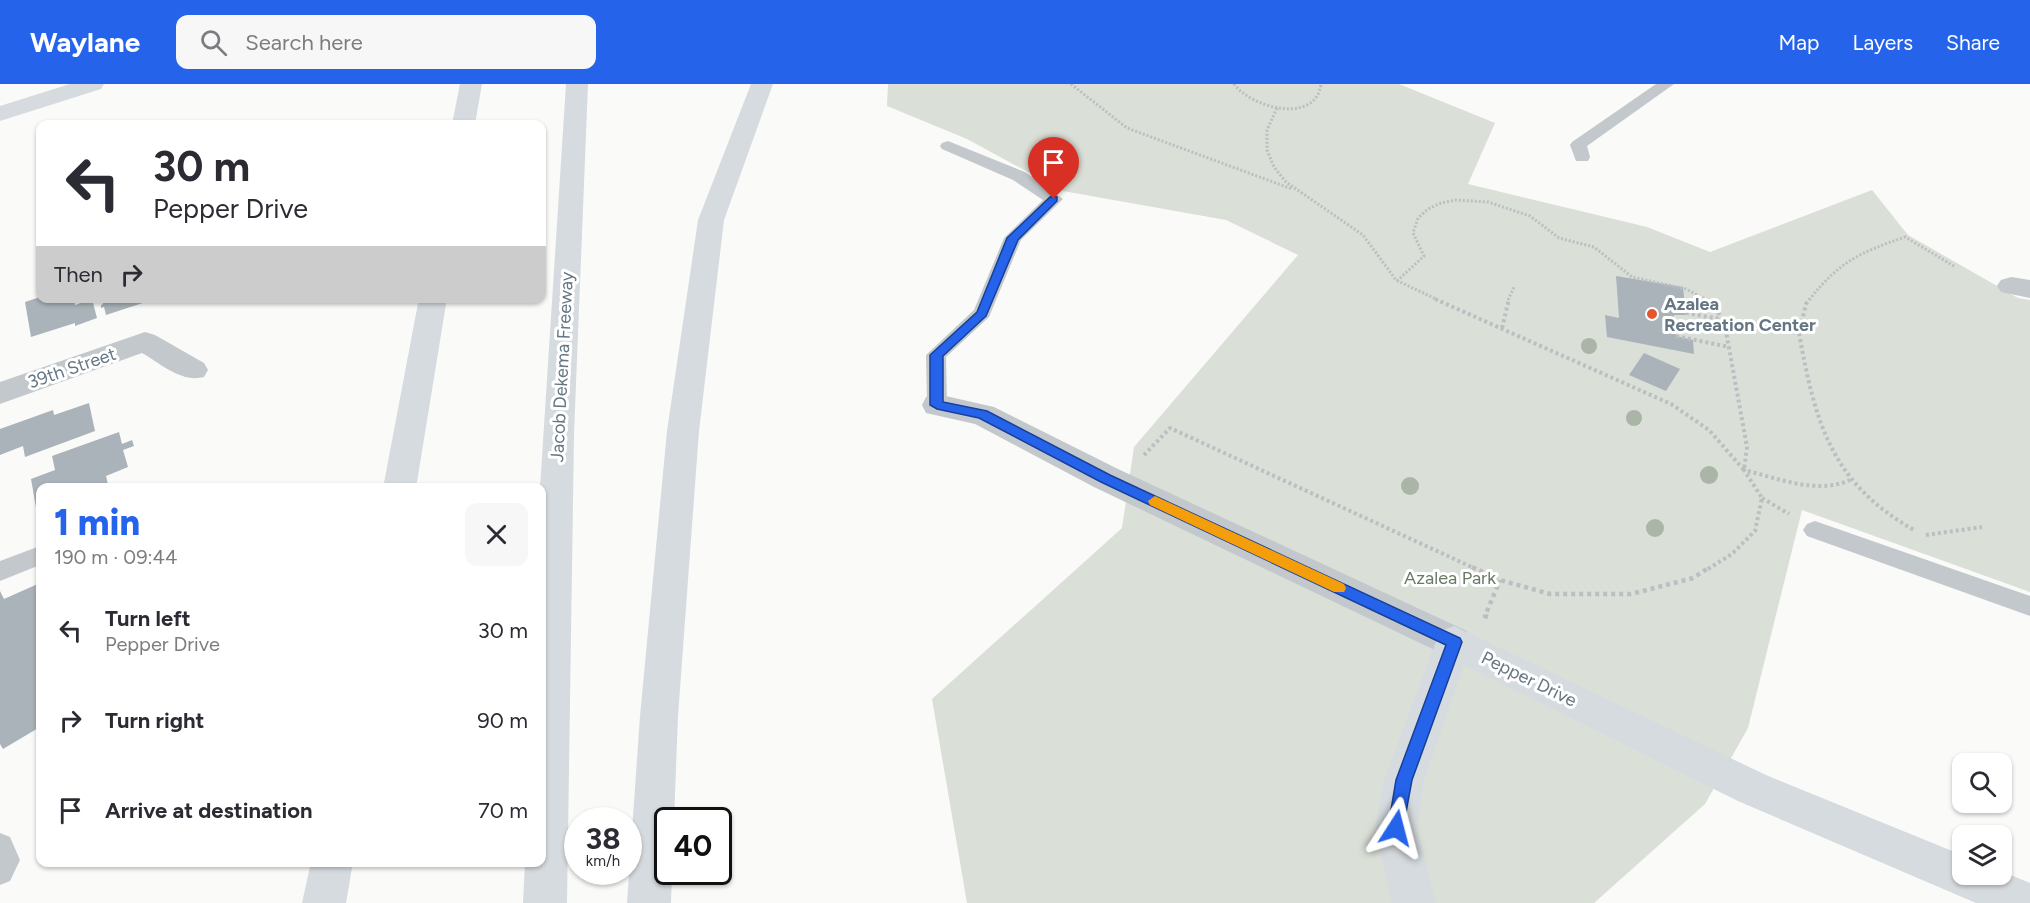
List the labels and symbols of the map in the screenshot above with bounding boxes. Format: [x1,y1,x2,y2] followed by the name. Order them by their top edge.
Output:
[1028,137,1079,199] pin
[546,271,578,463] street label: Jacob Dekema Freeway
[1664,293,1816,336] place label: Azalea Recreation Center
[1645,307,1659,321] marker: Azalea Recreation Center
[25,343,119,393] street label: 39th Street
[1404,567,1496,589] park label: Azalea Park
[1478,646,1580,712] street label: Pepper Drive
[1364,796,1428,860] position arrow
[654,807,732,885] speed limit sign: 40

